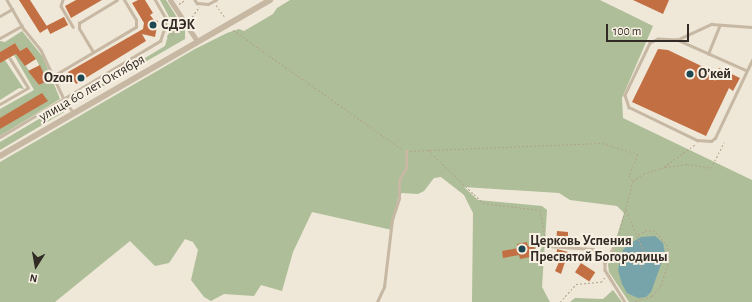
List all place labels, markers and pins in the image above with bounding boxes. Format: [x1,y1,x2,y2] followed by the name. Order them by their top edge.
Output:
[161,17,195,33] place label: СДЭК
[148,20,158,30] marker: СДЭК
[698,66,731,82] place label: О’кей
[685,69,695,79] marker: О’кей
[44,70,73,86] place label: Ozon
[76,73,86,83] marker: Ozon
[530,233,668,266] place label: Церковь Успения Пресвятой Богородицы
[517,244,527,254] marker: Церковь Успения Пресвятой Богородицы

